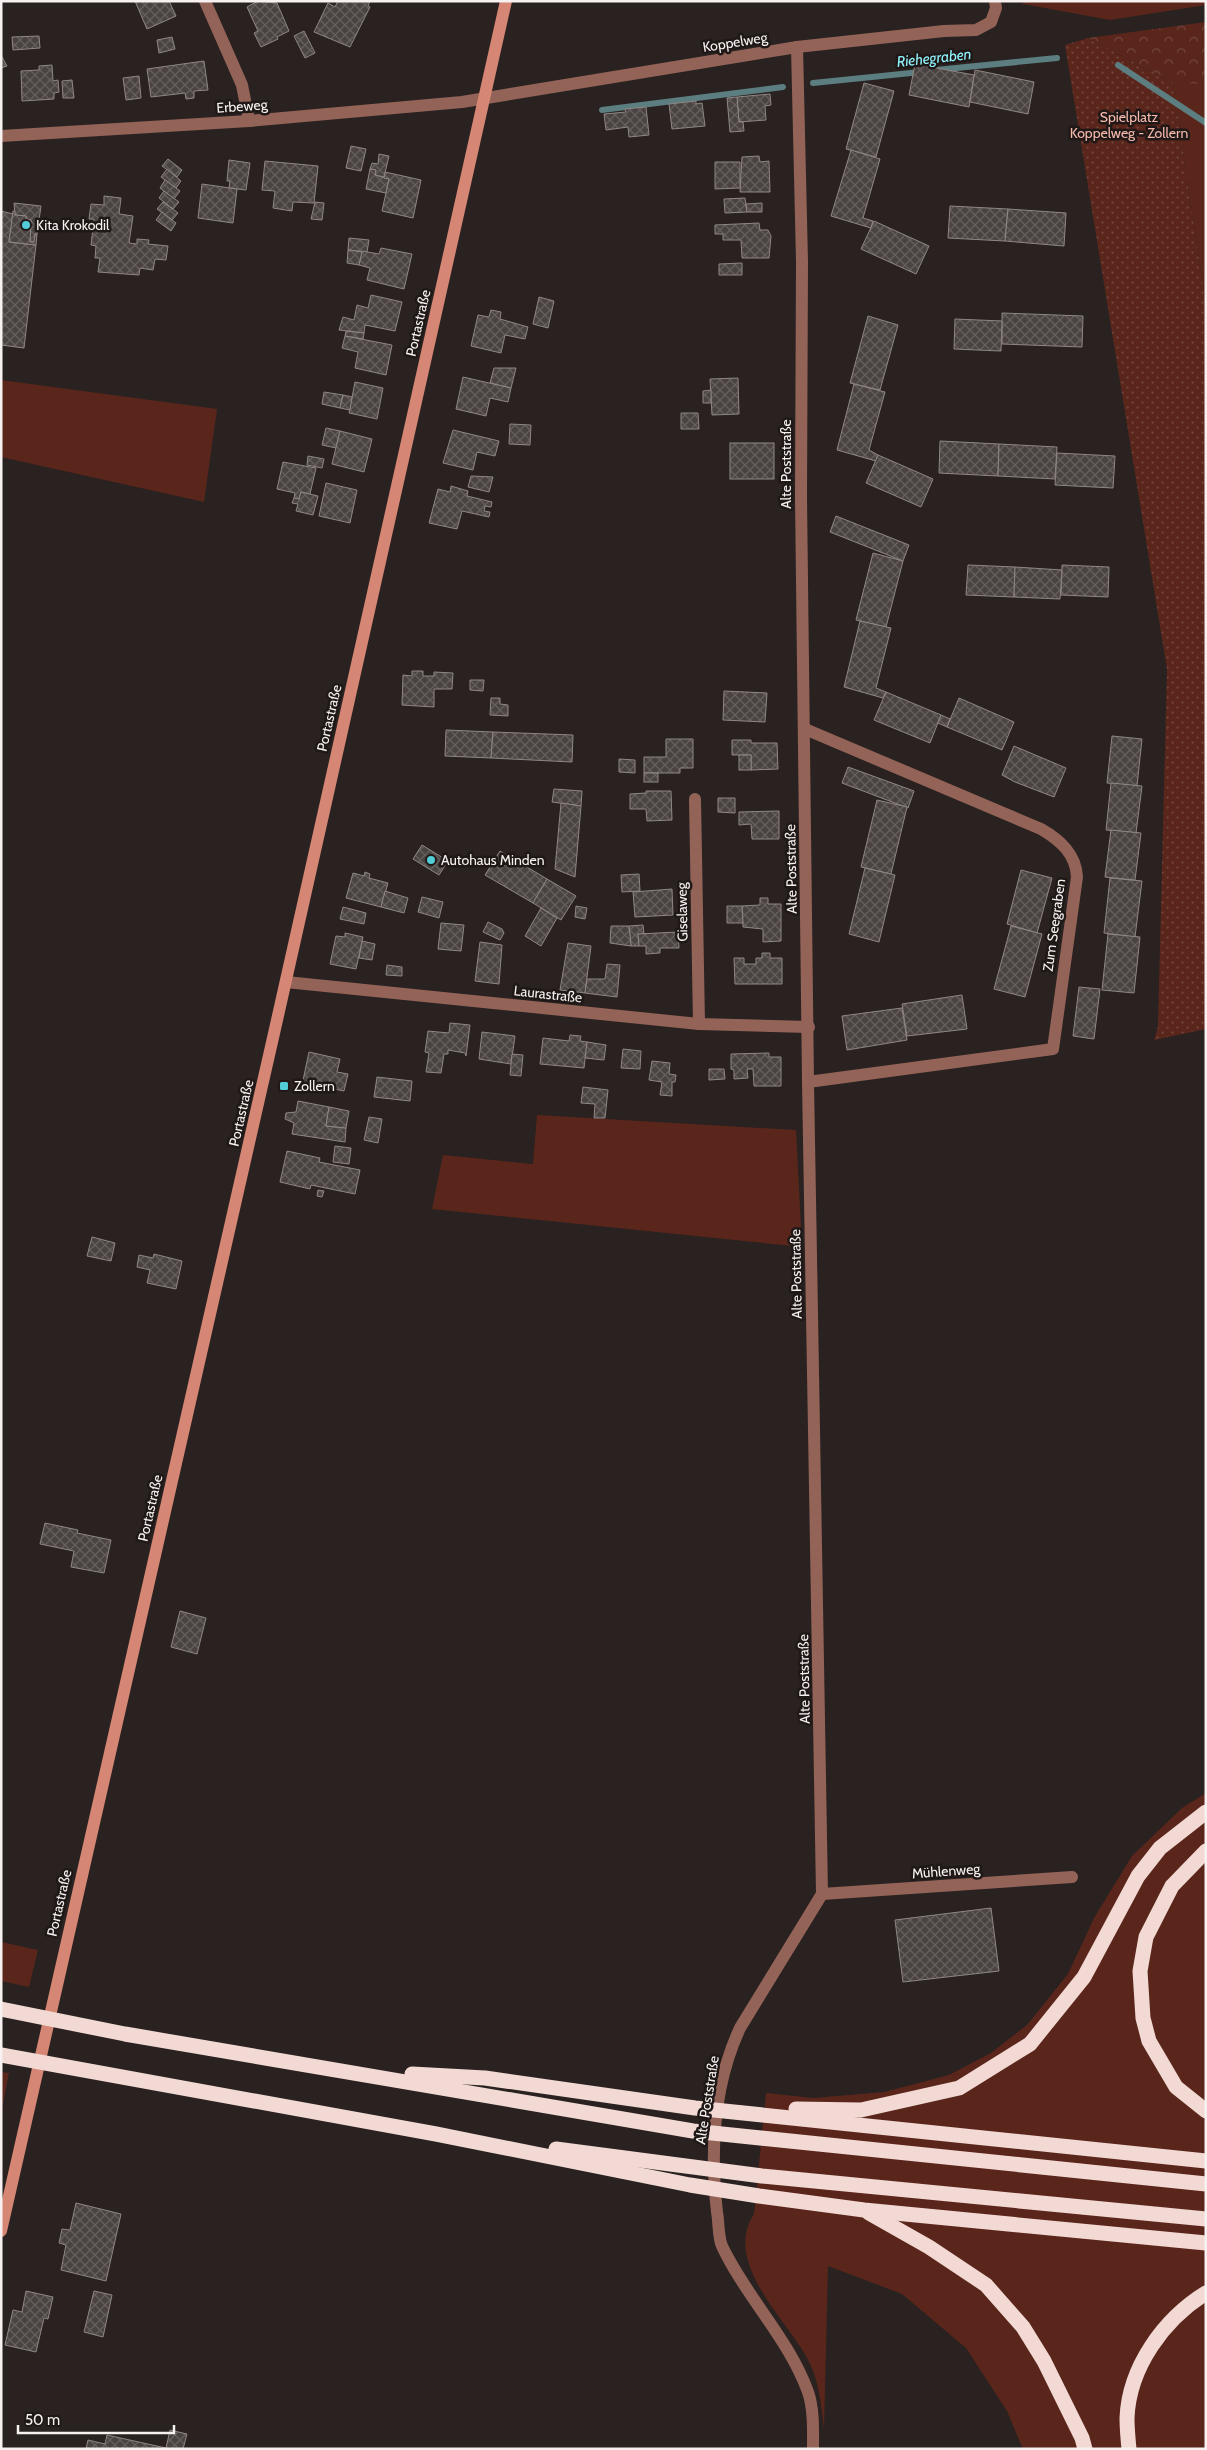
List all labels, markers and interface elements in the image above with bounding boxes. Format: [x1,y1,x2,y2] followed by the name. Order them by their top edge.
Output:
[701,28,770,56] street label: Koppelweg
[896,45,972,71] water label: Riehegraben
[216,95,269,117] street label: Erbeweg
[1070,108,1188,142] park label: Spielplatz Koppelweg - Zollern
[36,216,110,234] place label: Kita Krokodil
[20,219,32,231] marker: Kita Krokodil
[402,288,434,358] street label: Portastraße
[777,419,795,509] street label: Alte Poststraße
[313,683,345,753] street label: Portastraße
[781,824,801,914] street label: Alte Poststraße
[441,851,545,869] place label: Autohaus Minden
[425,854,437,866] marker: Autohaus Minden
[1039,877,1069,972] street label: Zum Seegraben
[672,881,692,942] street label: Giselaweg
[513,981,583,1007] street label: Laurastraße
[294,1077,335,1095] place label: Zollern
[225,1078,257,1148] street label: Portastraße
[278,1080,290,1092] marker: Zollern
[786,1229,806,1319] street label: Alte Poststraße
[134,1473,166,1543] street label: Portastraße
[794,1634,814,1724] street label: Alte Poststraße
[911,1860,982,1882] street label: Mühlenweg
[43,1868,75,1938] street label: Portastraße
[691,2054,723,2146] street label: Alte Poststraße
[18,2402,174,2434] scale bar
[25,2411,60,2429] text: 50 m

